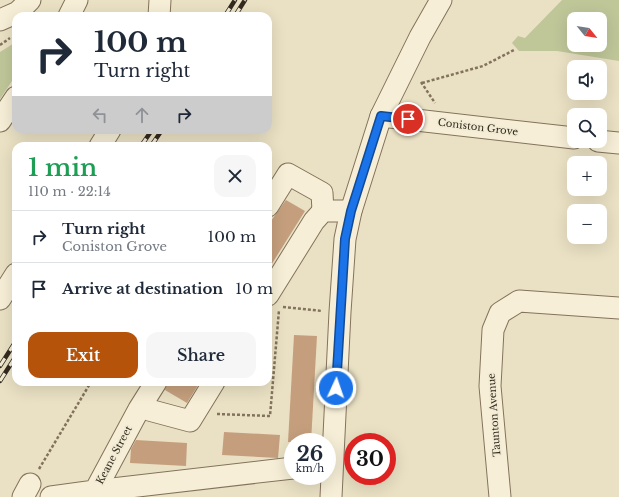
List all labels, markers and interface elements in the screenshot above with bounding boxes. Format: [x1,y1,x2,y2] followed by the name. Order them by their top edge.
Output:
[567,12,607,52] north arrow
[567,12,607,244] map controls
[94,25,187,60] text: 100 m
[28,28,80,80] icon: right
[94,60,190,82] text: Turn right
[567,60,607,100] button: sound
[391,102,425,136] pin
[89,104,111,126] icon: left
[131,104,153,126] icon: ahead
[173,104,195,126] icon: right
[397,108,419,130] icon: arrive
[567,108,607,148] button: search
[437,116,519,138] street label: Coniston Grove
[28,153,97,182] text: 1 min
[214,155,256,197] button: close
[567,156,607,196] button: +
[28,183,111,200] text: 110 m · 22:14
[567,204,607,244] button: −
[62,219,145,238] text: Turn right
[28,226,50,248] icon: right
[207,227,256,246] text: 100 m
[62,238,167,255] text: Coniston Grove
[28,278,50,300] icon: arrive
[62,279,223,298] text: Arrive at destination
[235,279,273,298] text: 10 m
[28,332,138,378] button: Exit
[146,332,256,378] button: Share
[315,367,357,409] position arrow
[485,372,503,457] street label: Taunton Avenue
[93,423,135,486] street label: Keane Street
[344,433,396,485] speed limit sign: 30
[297,442,323,466] text: 26
[296,462,324,475] text: km/h

